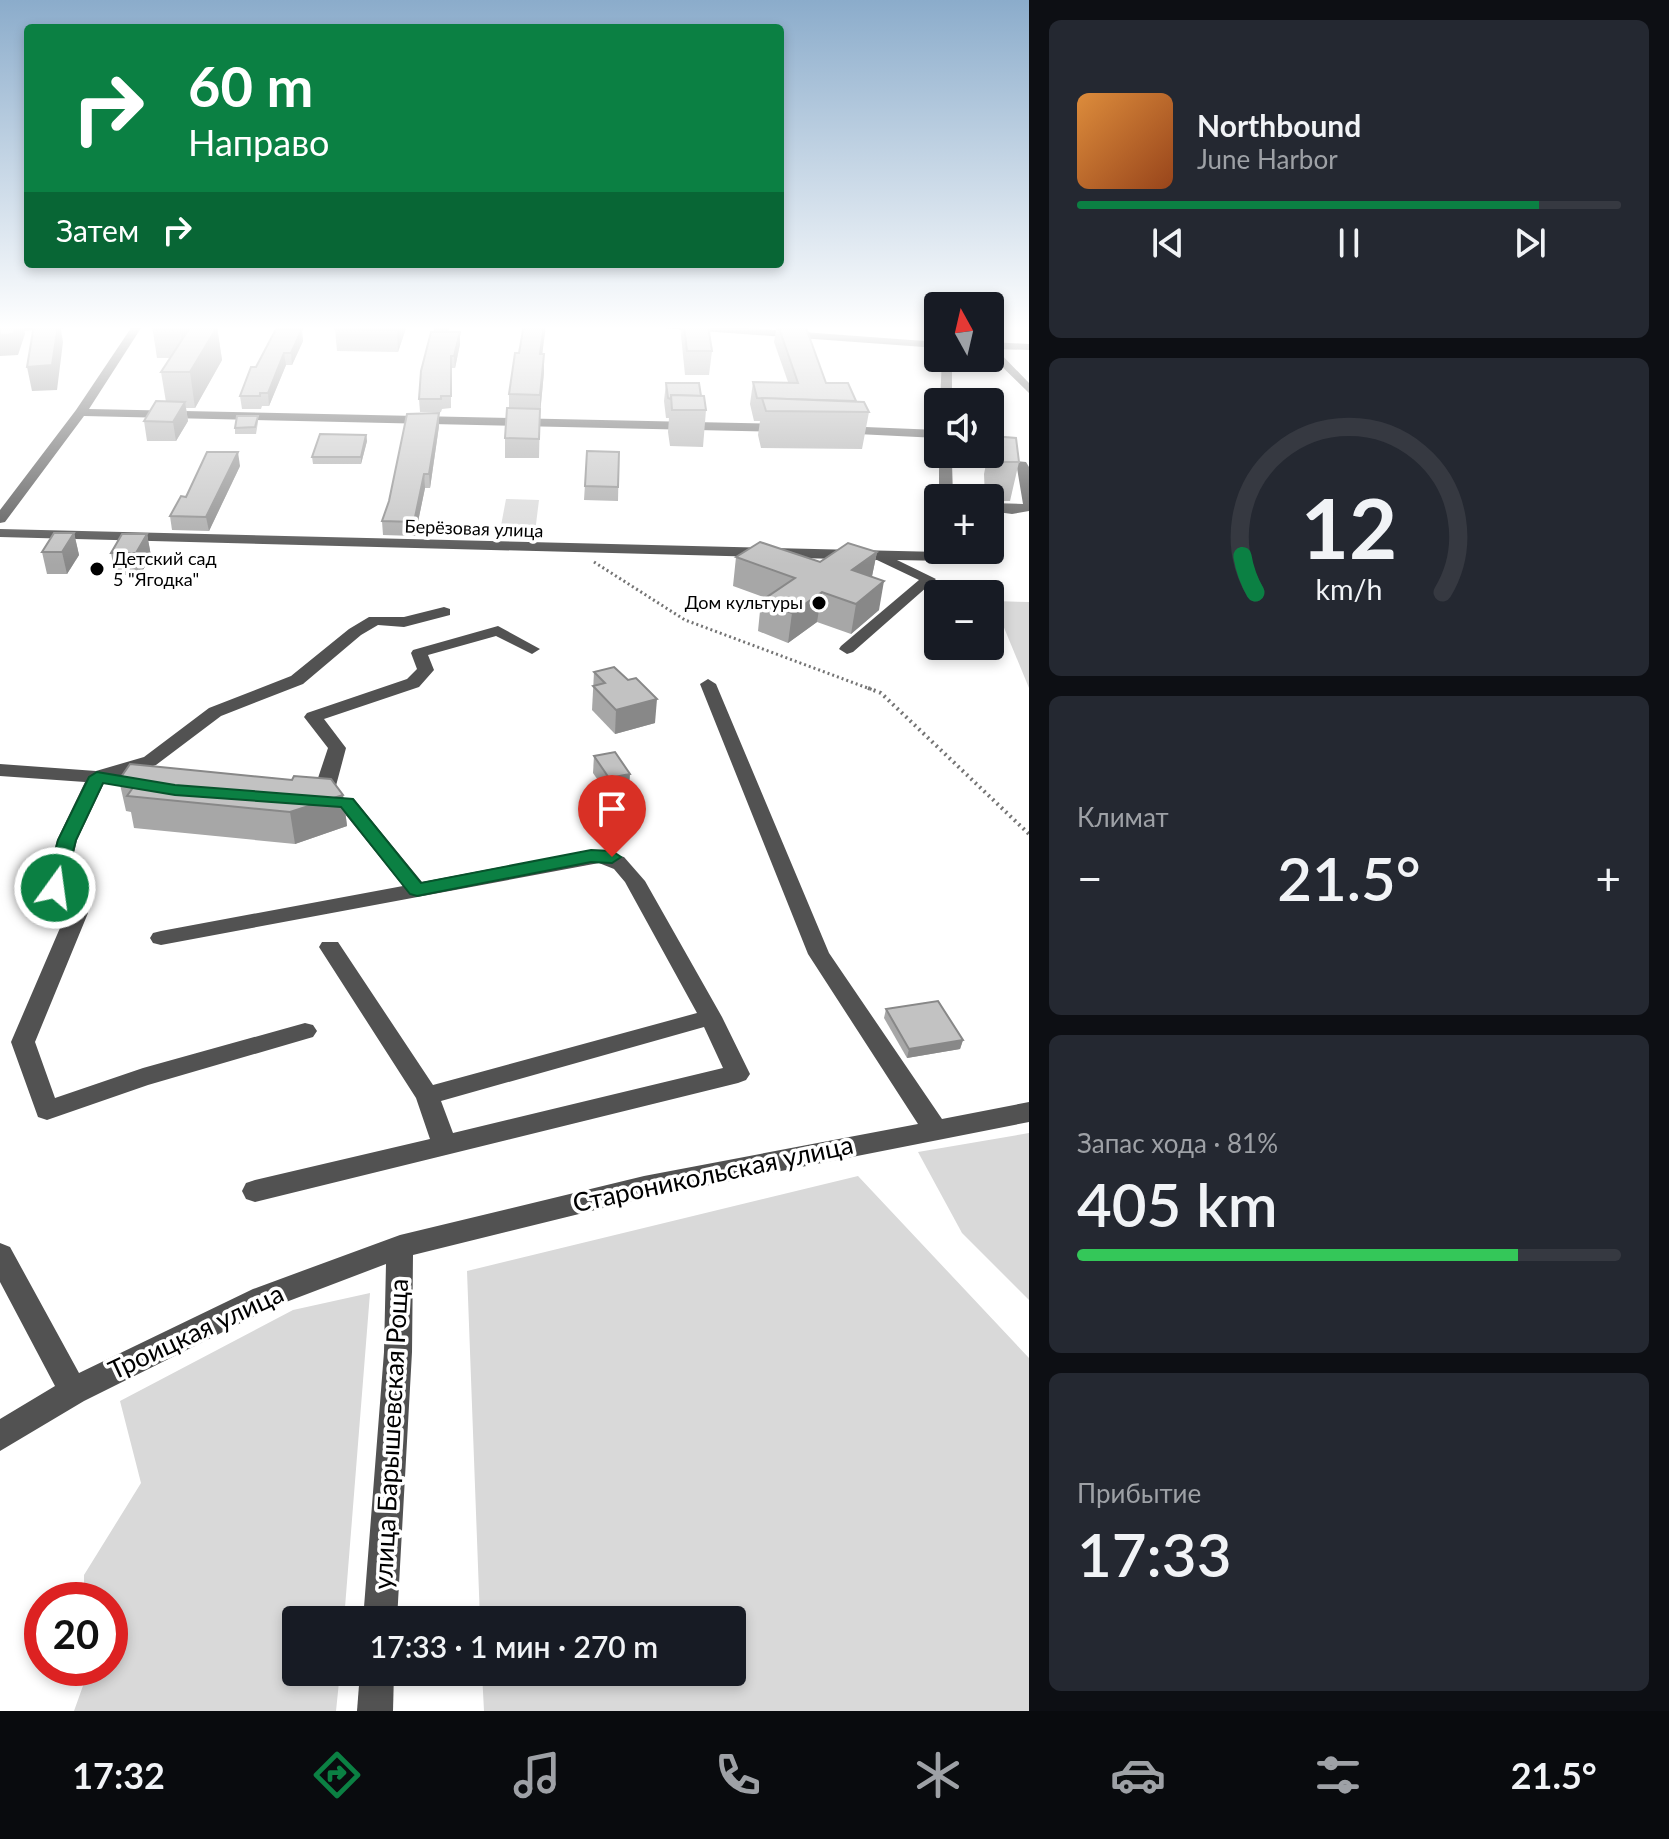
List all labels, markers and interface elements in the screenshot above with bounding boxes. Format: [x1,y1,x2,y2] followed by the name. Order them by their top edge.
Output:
[188,52,313,119] text: 60 m
[56,56,160,160] icon: right
[1197,107,1361,143] text: Northbound
[188,120,329,164] text: Направо
[1197,143,1338,175] text: June Harbor
[155,208,199,252] icon: right
[56,212,139,248] text: Затем
[1146,221,1190,265] icon: previous
[1327,221,1371,265] icon: pause
[1508,221,1552,265] icon: next
[924,292,1004,372] north arrow
[924,292,1004,660] map controls
[924,388,1004,468] button: sound
[1301,477,1397,577] text: 12
[924,484,1004,564] button: +
[404,515,544,541] street label: Берёзовая улица
[113,547,217,590] place label: Детский сад 5 "Ягодка"
[88,560,106,578] marker: Детский сад 5 "Ягодка"
[1316,572,1382,606] text: km/h
[924,580,1004,660] button: −
[685,591,803,613] place label: Дом культуры
[810,594,828,612] marker: Дом культуры
[578,775,646,857] pin
[590,787,634,831] icon: arrive
[1077,801,1169,833] text: Климат
[1277,842,1421,914] text: 21.5°
[13,846,97,930] position arrow
[1077,852,1103,904] text: −
[1595,852,1621,904] text: +
[1077,1127,1278,1159] text: Запас хода · 81%
[570,1128,856,1218] street label: Староникольская улица
[1077,1168,1278,1240] text: 405 km
[103,1277,288,1386] street label: Троицкая улица
[366,1278,414,1590] street label: улица Барышевская Роща
[1077,1477,1201,1509] text: Прибытие
[1077,1518,1231,1590] text: 17:33
[24,1582,128,1686] speed limit sign: 20
[370,1628,658,1664] text: 17:33 · 1 мин · 270 m
[309,1747,365,1803] icon: directions
[509,1747,565,1803] icon: music
[710,1747,766,1803] icon: phone
[910,1747,966,1803] icon: climate
[1110,1747,1166,1803] icon: car
[1310,1747,1366,1803] icon: filters
[72,1753,165,1797] text: 17:32
[1511,1753,1597,1797] text: 21.5°

